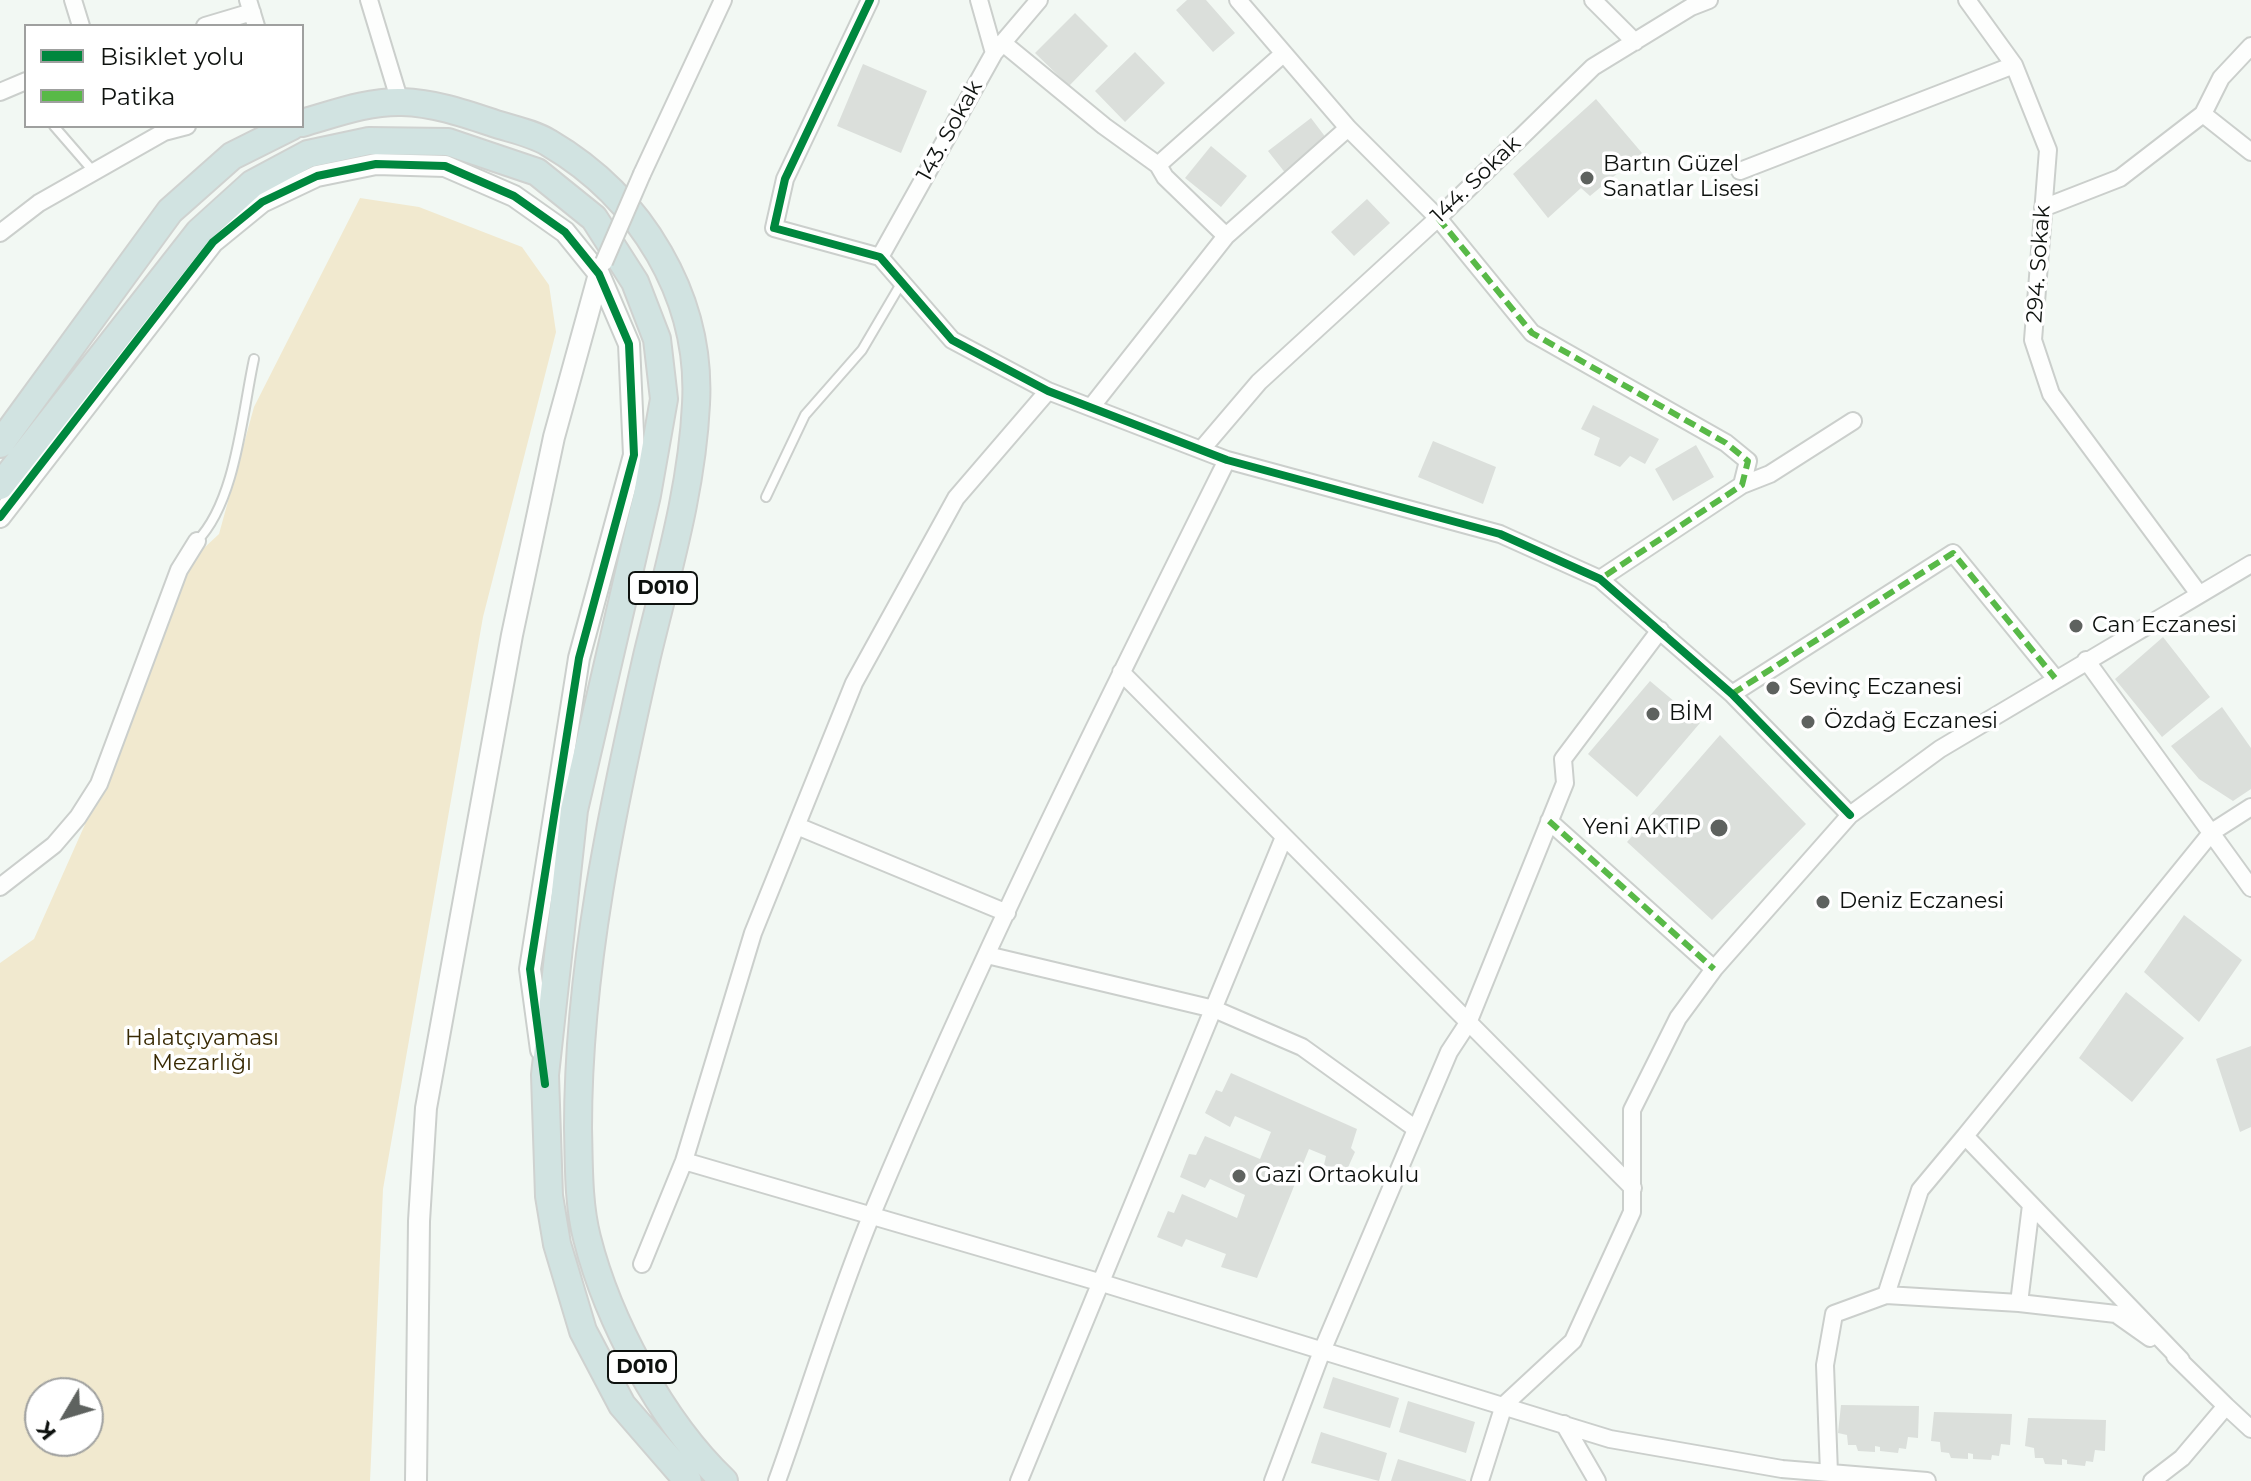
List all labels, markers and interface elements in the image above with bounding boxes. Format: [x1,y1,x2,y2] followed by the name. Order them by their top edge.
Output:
[24,24,304,128] legend
[100,42,244,71] text: Bisiklet yolu
[911,76,989,186] street label: 143. Sokak
[100,82,176,111] text: Patika
[1426,131,1526,229] street label: 144. Sokak
[1603,152,1759,204] place label: Bartın Güzel Sanatlar Lisesi
[1578,169,1596,187] marker: Bartın Güzel Sanatlar Lisesi
[2022,204,2056,324] street label: 294. Sokak
[629,572,697,604] road number: D010
[2092,613,2237,639] place label: Can Eczanesi
[2067,617,2085,635] marker: Can Eczanesi
[1789,675,1962,701] place label: Sevinç Eczanesi
[1764,679,1782,697] marker: Sevinç Eczanesi
[1669,701,1713,727] place label: BİM
[1644,705,1662,723] marker: BİM
[1824,709,1998,735] place label: Özdağ Eczanesi
[1799,713,1817,731] marker: Özdağ Eczanesi
[1583,815,1701,841] place label: Yeni AKTIP
[1708,817,1730,839] marker: Yeni AKTIP
[1839,889,2004,915] place label: Deniz Eczanesi
[1814,893,1832,911] marker: Deniz Eczanesi
[125,1026,279,1078] park label: Halatçıyaması Mezarlığı
[1255,1163,1419,1189] place label: Gazi Ortaokulu
[1230,1167,1248,1185] marker: Gazi Ortaokulu
[608,1351,676,1383] road number: D010
[24,1377,104,1457] north arrow
[31,1416,62,1446] text: K

